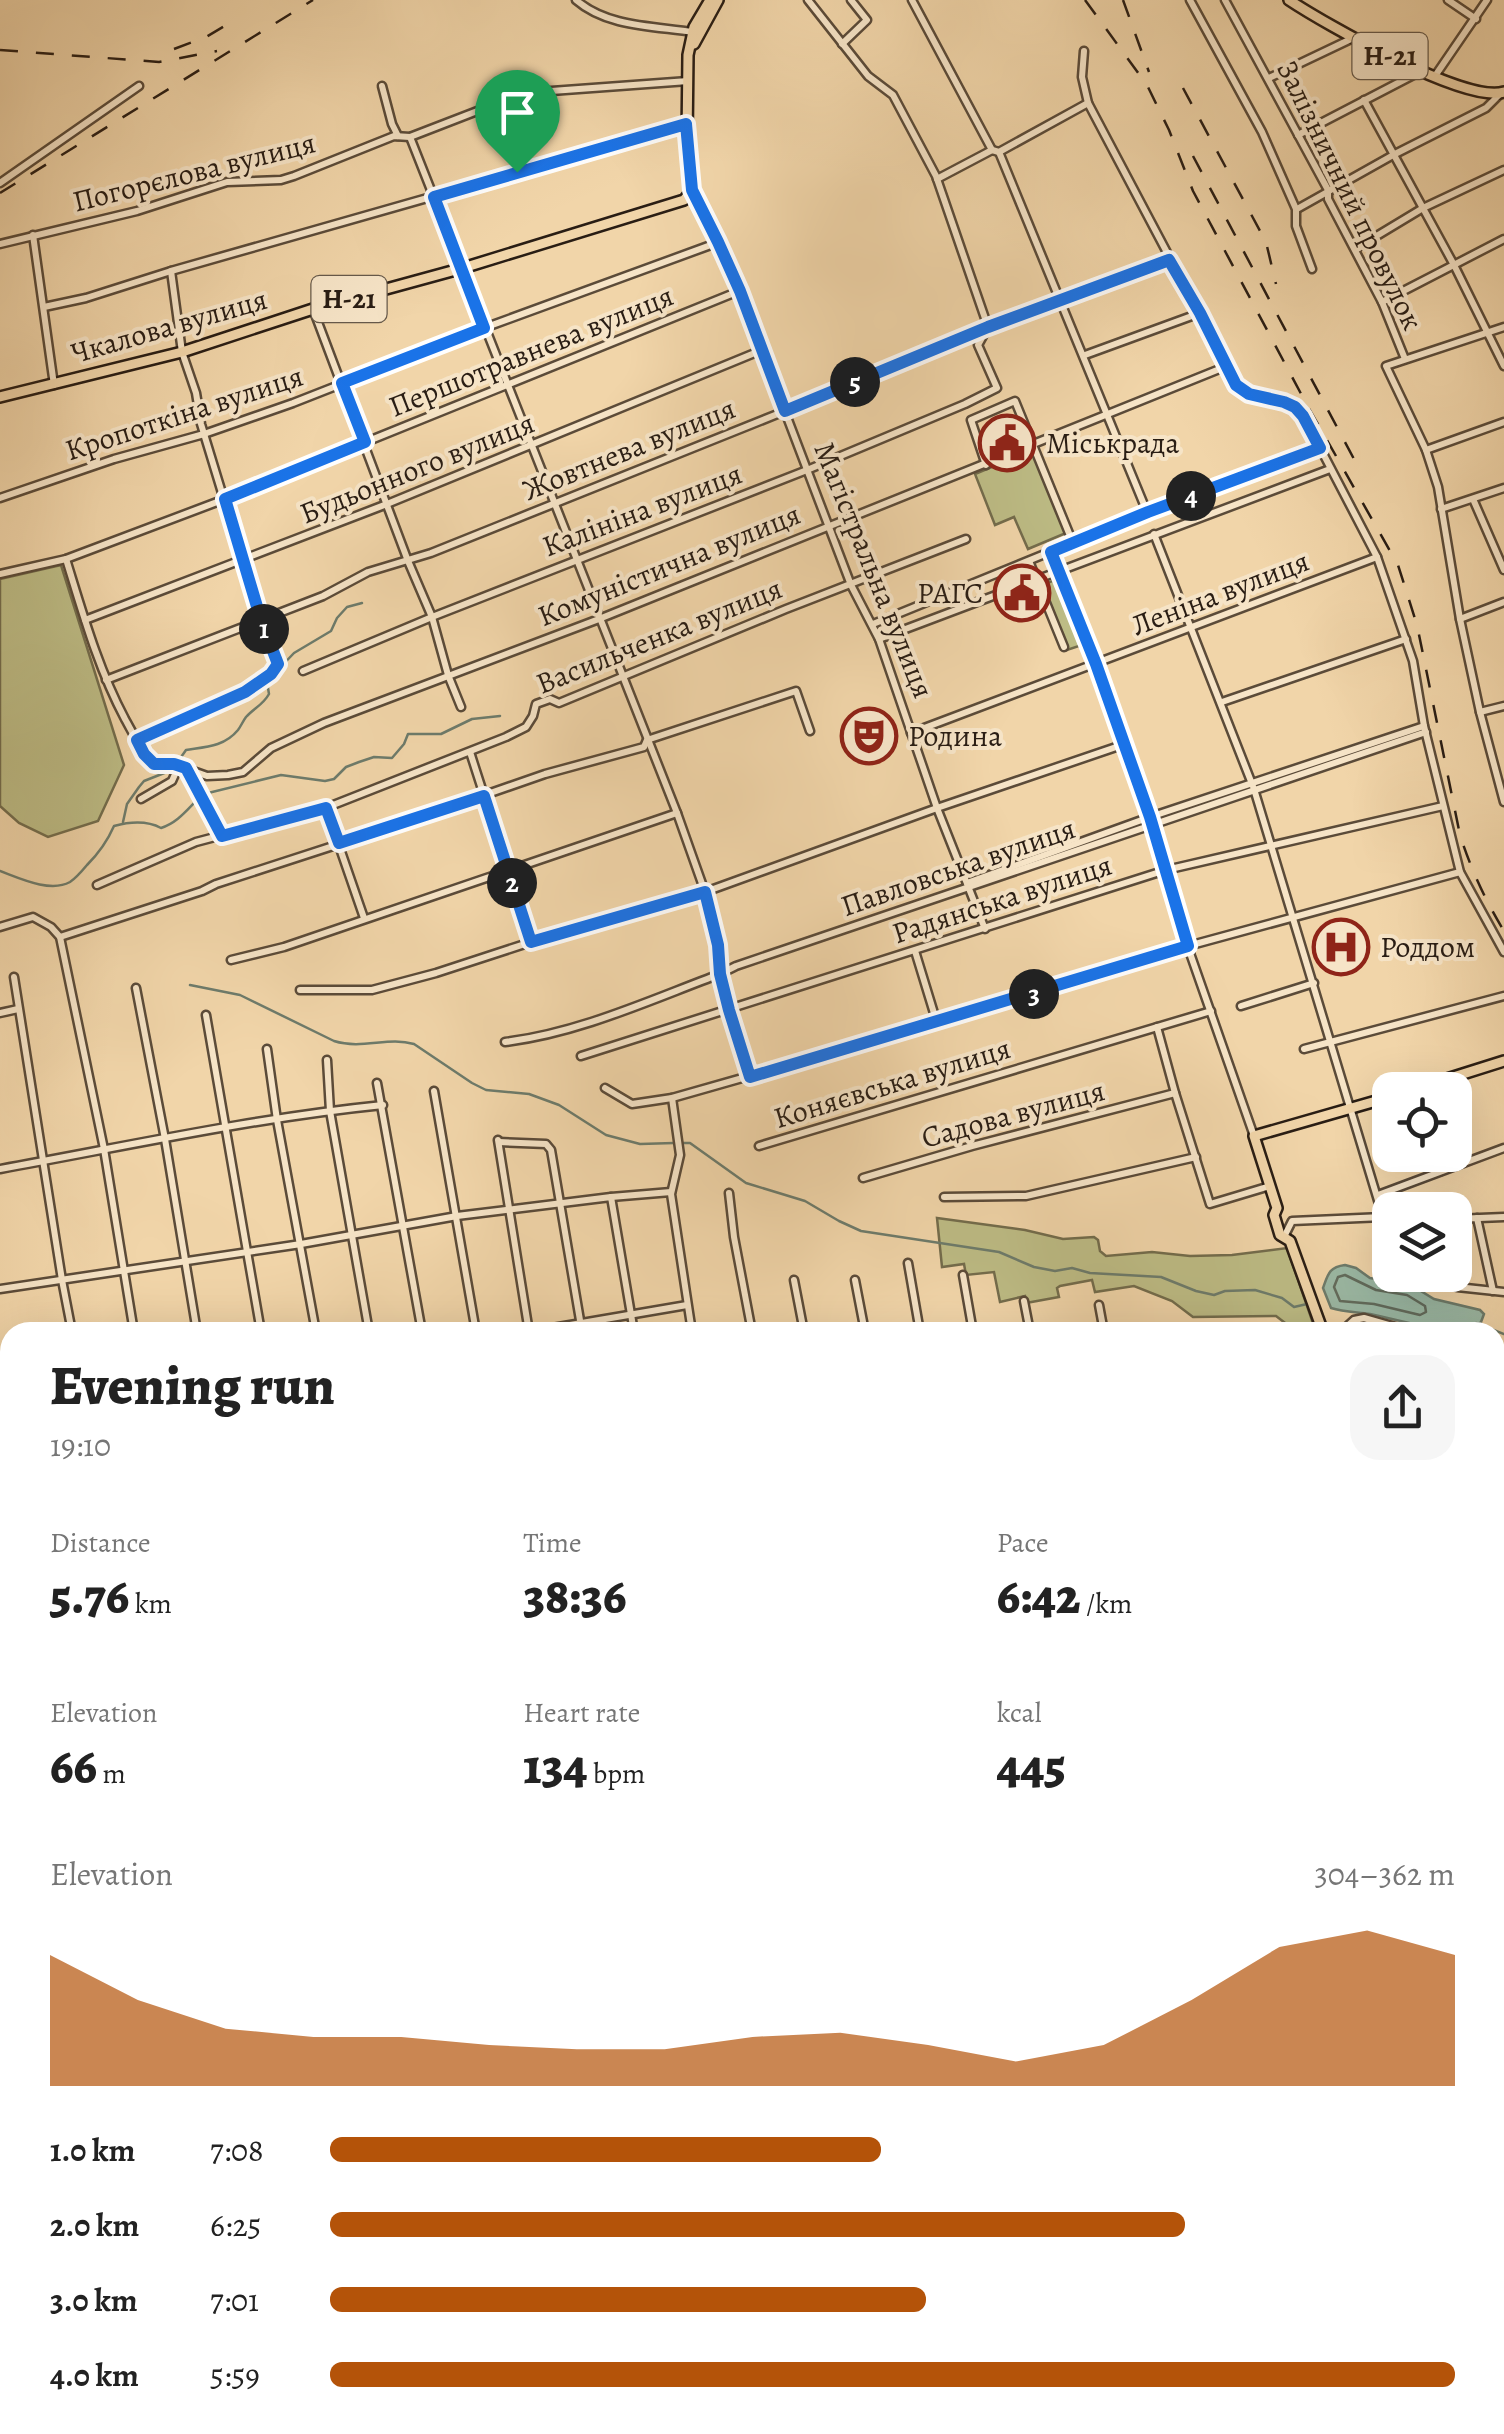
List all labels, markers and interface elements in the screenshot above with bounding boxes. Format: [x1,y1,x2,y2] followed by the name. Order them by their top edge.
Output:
[1352,33,1428,79] road number: Н-21
[1267,53,1433,337] street label: Залізничний провулок
[475,70,560,173] pin
[490,85,545,140] icon: arrive
[69,123,319,221] street label: Погорєлова вулиця
[312,276,386,322] road number: Н-21
[383,276,679,426] street label: Першотравнева вулиця
[66,279,272,373] street label: Чкалова вулиця
[60,356,308,470] street label: Кропоткіна вулиця
[830,357,880,407] pin: 5
[849,363,861,401] text: 5
[517,388,741,510] street label: Жовтнева вулиця
[294,403,540,533] street label: Будьонного вулиця
[977,413,1037,473] public building icon: Міськрада
[1046,423,1180,463] place label: Міськрада
[804,436,944,704] street label: Магістральна вулиця
[536,454,748,566] street label: Калініна вулиця
[1166,471,1216,521] pin: 4
[1184,477,1198,515] text: 4
[532,494,806,636] street label: Комуністична вулиця
[1125,541,1315,645] street label: Леніна вулиця
[992,563,1052,623] public building icon: РАГС
[530,568,788,704] street label: Васильченка вулиця
[917,573,983,613] place label: РАГС
[239,604,289,654] pin: 1
[259,610,269,648] text: 1
[839,706,899,766] theatre icon: Родина
[908,716,1002,756] place label: Родина
[835,808,1081,926] street label: Павловська вулиця
[887,845,1117,953] street label: Радянська вулиця
[487,858,537,908] pin: 2
[505,864,519,902] text: 2
[1311,917,1371,977] hospital icon: Роддом
[1380,927,1475,967] place label: Роддом
[1009,969,1059,1019] pin: 3
[1028,975,1040,1013] text: 3
[769,1028,1015,1138] street label: Коняєвська вулиця
[917,1070,1109,1158] street label: Садова вулиця
[1372,1072,1472,1292] map controls
[1372,1072,1472,1172] button: locate
[1372,1192,1472,1292] button: layers
[50,1348,335,1423] text: Evening run
[1350,1355,1455,1460] button: share
[50,1423,111,1467] text: 19:10
[50,1524,150,1562] text: Distance
[523,1524,582,1562] text: Time
[997,1524,1049,1562] text: Pace
[50,1562,129,1630] text: 5.76
[523,1562,626,1630] text: 38:36
[997,1562,1080,1630] text: 6:42
[129,1585,172,1623] text: km
[1080,1585,1132,1623] text: /km
[50,1694,157,1732] text: Elevation
[523,1694,640,1732] text: Heart rate
[997,1694,1042,1732] text: kcal
[50,1732,97,1800] text: 66
[523,1732,587,1800] text: 134
[997,1732,1066,1800] text: 445
[97,1755,126,1793] text: m
[587,1755,645,1793] text: bpm
[50,1852,173,1896] text: Elevation
[1314,1852,1455,1896] text: 304–362 m
[50,2128,135,2172] text: 1.0 km
[210,2128,264,2172] text: 7:08
[50,2203,139,2247] text: 2.0 km
[210,2203,261,2247] text: 6:25
[50,2278,138,2322] text: 3.0 km
[210,2278,259,2322] text: 7:01
[50,2353,139,2397] text: 4.0 km
[210,2353,260,2397] text: 5:59

